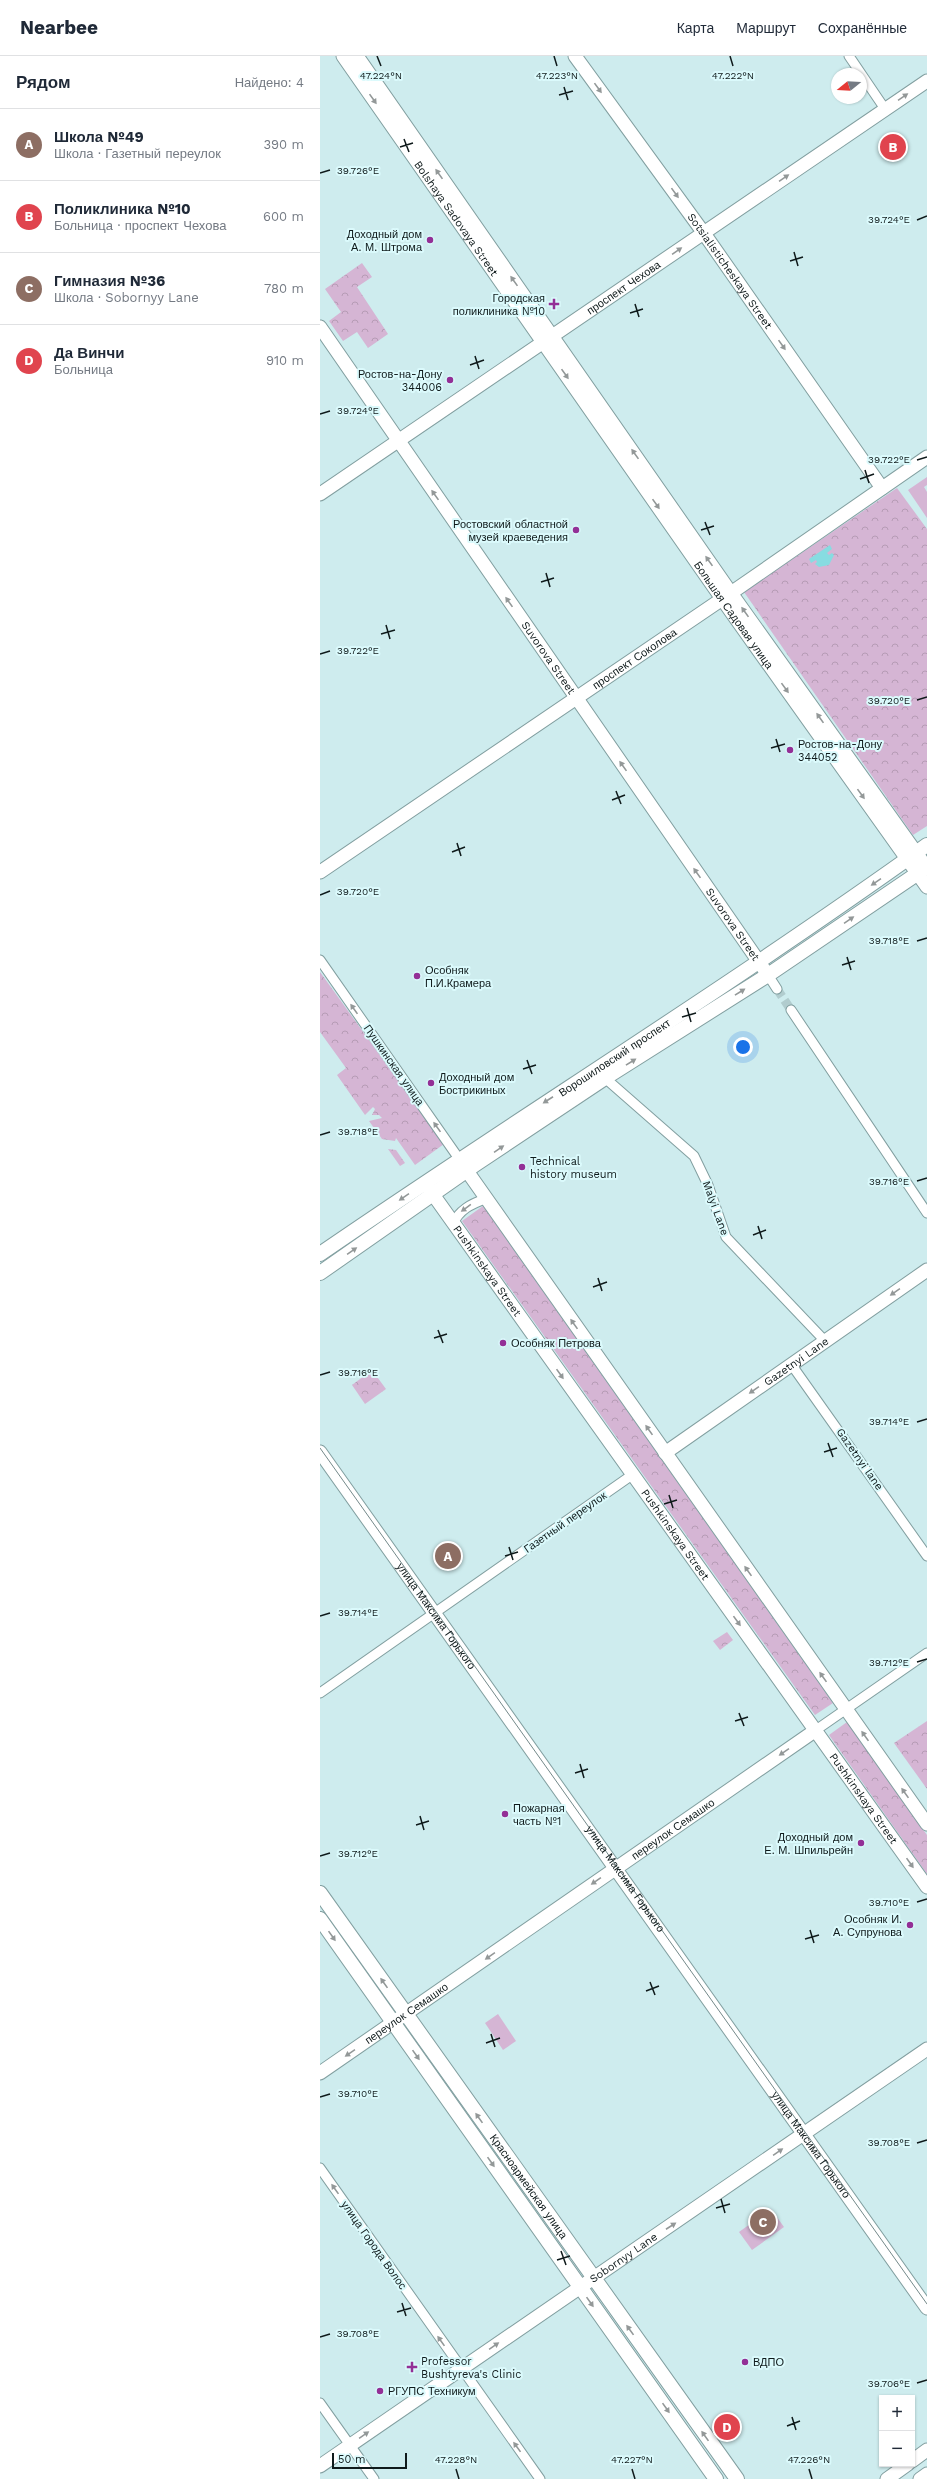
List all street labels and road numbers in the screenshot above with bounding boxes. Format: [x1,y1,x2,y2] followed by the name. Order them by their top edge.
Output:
[411,158,501,279] street label: Bolshaya Sadovaya Street
[684,211,775,332] street label: Sotsialisticheskaya Street
[584,258,664,318] street label: проспект Чехова
[691,559,776,672] street label: Большая Садовая улица
[519,619,578,697] street label: Suvorova Street
[590,625,680,692] street label: проспект Соколова
[703,886,762,964] street label: Suvorova Street
[556,1016,673,1100] street label: Ворошиловский проспект
[361,1022,427,1109] street label: Пушкинская улица
[700,1179,731,1237] street label: Malyi Lane
[450,1223,524,1319] street label: Pushkinskaya Street
[762,1335,831,1389] street label: Gazetnyi Lane
[833,1426,886,1493] street label: Gazetnyi lane
[638,1487,712,1583] street label: Pushkinskaya Street
[521,1489,609,1556] street label: Газетный переулок
[394,1560,478,1672] street label: улица Максима Горького
[826,1751,900,1847] street label: Pushkinskaya Street
[629,1796,717,1863] street label: переулок Семашко
[583,1823,667,1935] street label: улица Максима Горького
[362,1980,451,2047] street label: переулок Семашко
[768,2089,853,2201] street label: улица Максима Горького
[487,2132,570,2242] street label: Красноармейская улица
[338,2199,409,2292] street label: улица Города Волос
[587,2230,660,2286] street label: Sobornyy Lane

